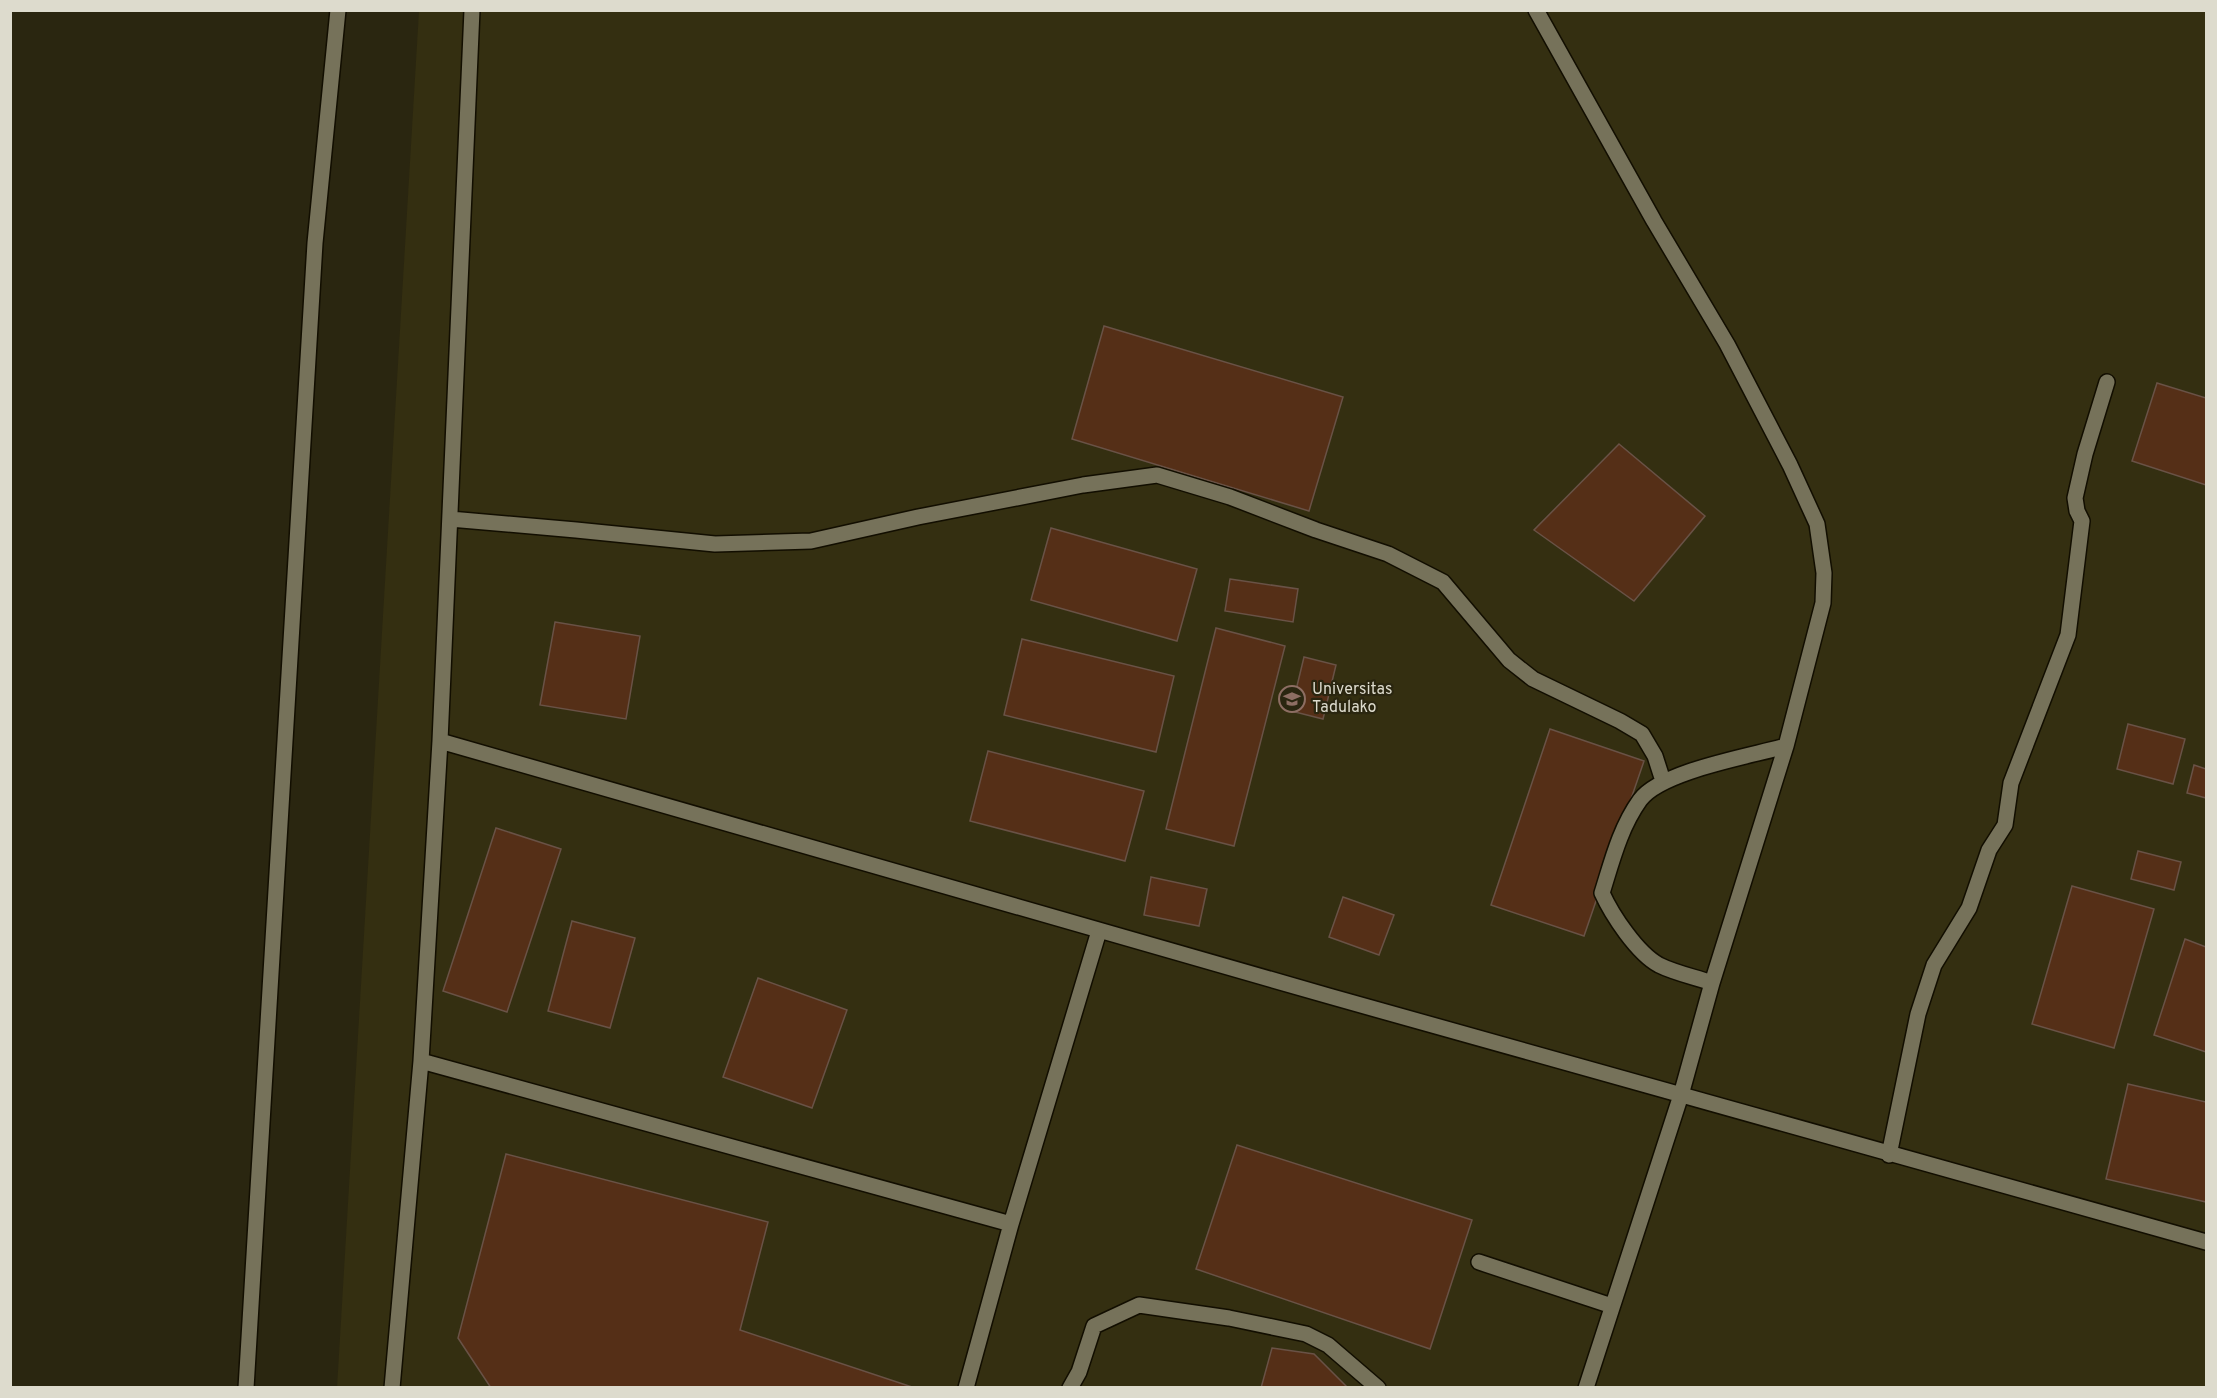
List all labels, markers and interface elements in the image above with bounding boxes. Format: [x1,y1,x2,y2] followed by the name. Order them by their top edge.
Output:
[1312,680,1392,718] place label: Universitas Tadulako
[1277,684,1307,714] school or university icon: Universitas Tadulako

